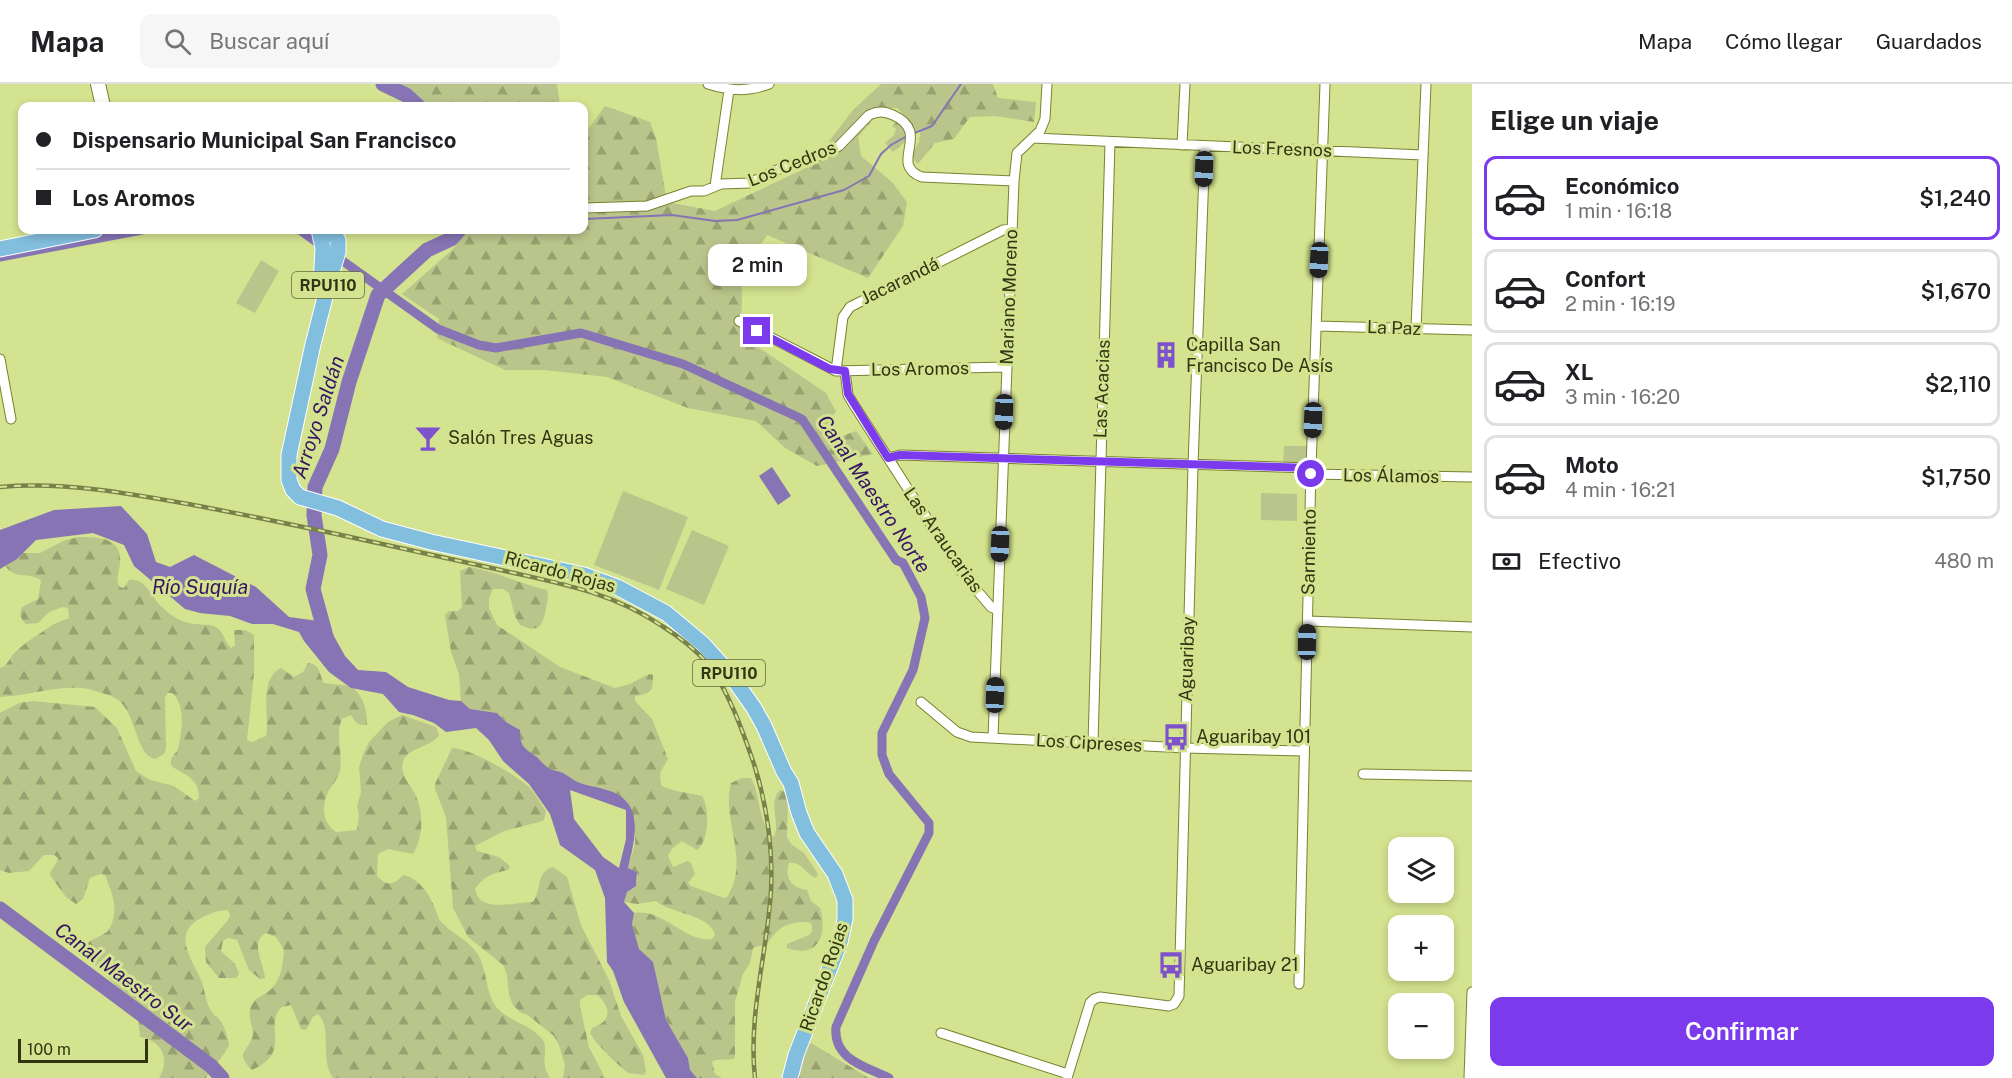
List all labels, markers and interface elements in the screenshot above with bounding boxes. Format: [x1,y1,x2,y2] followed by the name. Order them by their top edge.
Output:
[140,14,560,68] search box
[30,25,104,58] text: Mapa
[161,25,194,58] icon: search
[209,28,329,54] text: Buscar aquí
[1638,29,1692,54] text: Mapa
[1725,29,1843,54] text: Cómo llegar
[1876,29,1982,54] text: Guardados
[1490,104,1659,136] text: Elige un viaje
[72,127,456,153] text: Dispensario Municipal San Francisco
[745,136,839,191] street label: Los Cedros
[1232,136,1332,161] street label: Los Fresnos
[1194,151,1214,187] car
[1493,171,1547,225] icon: car
[1565,173,1680,199] text: Económico
[72,185,195,211] text: Los Aromos
[1919,185,1991,211] text: $1,240
[1565,199,1672,223] text: 1 min · 16:18
[996,229,1021,365] street label: Mariano Moreno
[1309,242,1329,278] car
[708,244,807,286] callout: 2 min
[732,253,783,277] text: 2 min
[857,253,942,308] street label: Jacarandá
[1493,264,1547,318] icon: car
[1565,266,1646,292] text: Confort
[292,272,364,298] road number: RPU110
[1920,278,1991,304] text: $1,670
[1565,292,1676,316] text: 2 min · 16:19
[1367,316,1422,339] street label: La Paz
[743,317,770,344] route end
[1186,334,1333,376] place label: Capilla San Francisco De Asís
[1089,339,1114,439] street label: Las Acacias
[1151,340,1181,370] building icon: Capilla San Francisco De Asís
[287,353,349,481] water label: Arroyo Saldán
[871,357,969,380] street label: Los Aromos
[1493,357,1547,411] icon: car
[1565,359,1593,385] text: XL
[1925,371,1991,397] text: $2,110
[1565,385,1680,409] text: 3 min · 16:20
[994,394,1014,430] car
[1303,402,1323,438] car
[812,410,936,578] water label: Canal Maestro Norte
[413,423,443,453] bar icon: Salón Tres Aguas
[448,427,593,448] place label: Salón Tres Aguas
[1493,450,1547,504] icon: car
[1565,452,1619,478] text: Moto
[1297,460,1324,487] route start
[1343,463,1439,487] street label: Los Álamos
[1921,464,1991,490] text: $1,750
[1565,478,1676,502] text: 4 min · 16:21
[899,483,987,596] street label: Las Araucarias
[1297,509,1320,595] street label: Sarmiento
[990,526,1010,562] car
[1490,545,1523,578] icon: cash
[502,547,618,596] street label: Ricardo Rojas
[1538,548,1621,574] text: Efectivo
[1934,549,1994,573] text: 480 m
[152,575,248,599] water label: Río Suquía
[1175,616,1198,702] street label: Aguaribay
[1298,624,1316,660] car
[693,660,765,686] road number: RPU110
[985,677,1005,713] car
[1161,722,1191,752] bus stop icon: Aguaribay 101
[1196,726,1311,747] place label: Aguaribay 101
[1035,729,1143,756] street label: Los Cipreses
[1388,837,1454,1059] map controls
[1388,837,1454,903] button: layers
[1388,915,1454,981] button: +
[50,917,198,1037] water label: Canal Maestro Sur
[795,920,852,1034] street label: Ricardo Rojas
[1156,950,1186,980] bus stop icon: Aguaribay 21
[1191,954,1299,975] place label: Aguaribay 21
[1388,993,1454,1059] button: −
[1490,997,1994,1066] button: Confirmar
[18,1036,148,1064] scale bar
[27,1040,71,1059] text: 100 m

